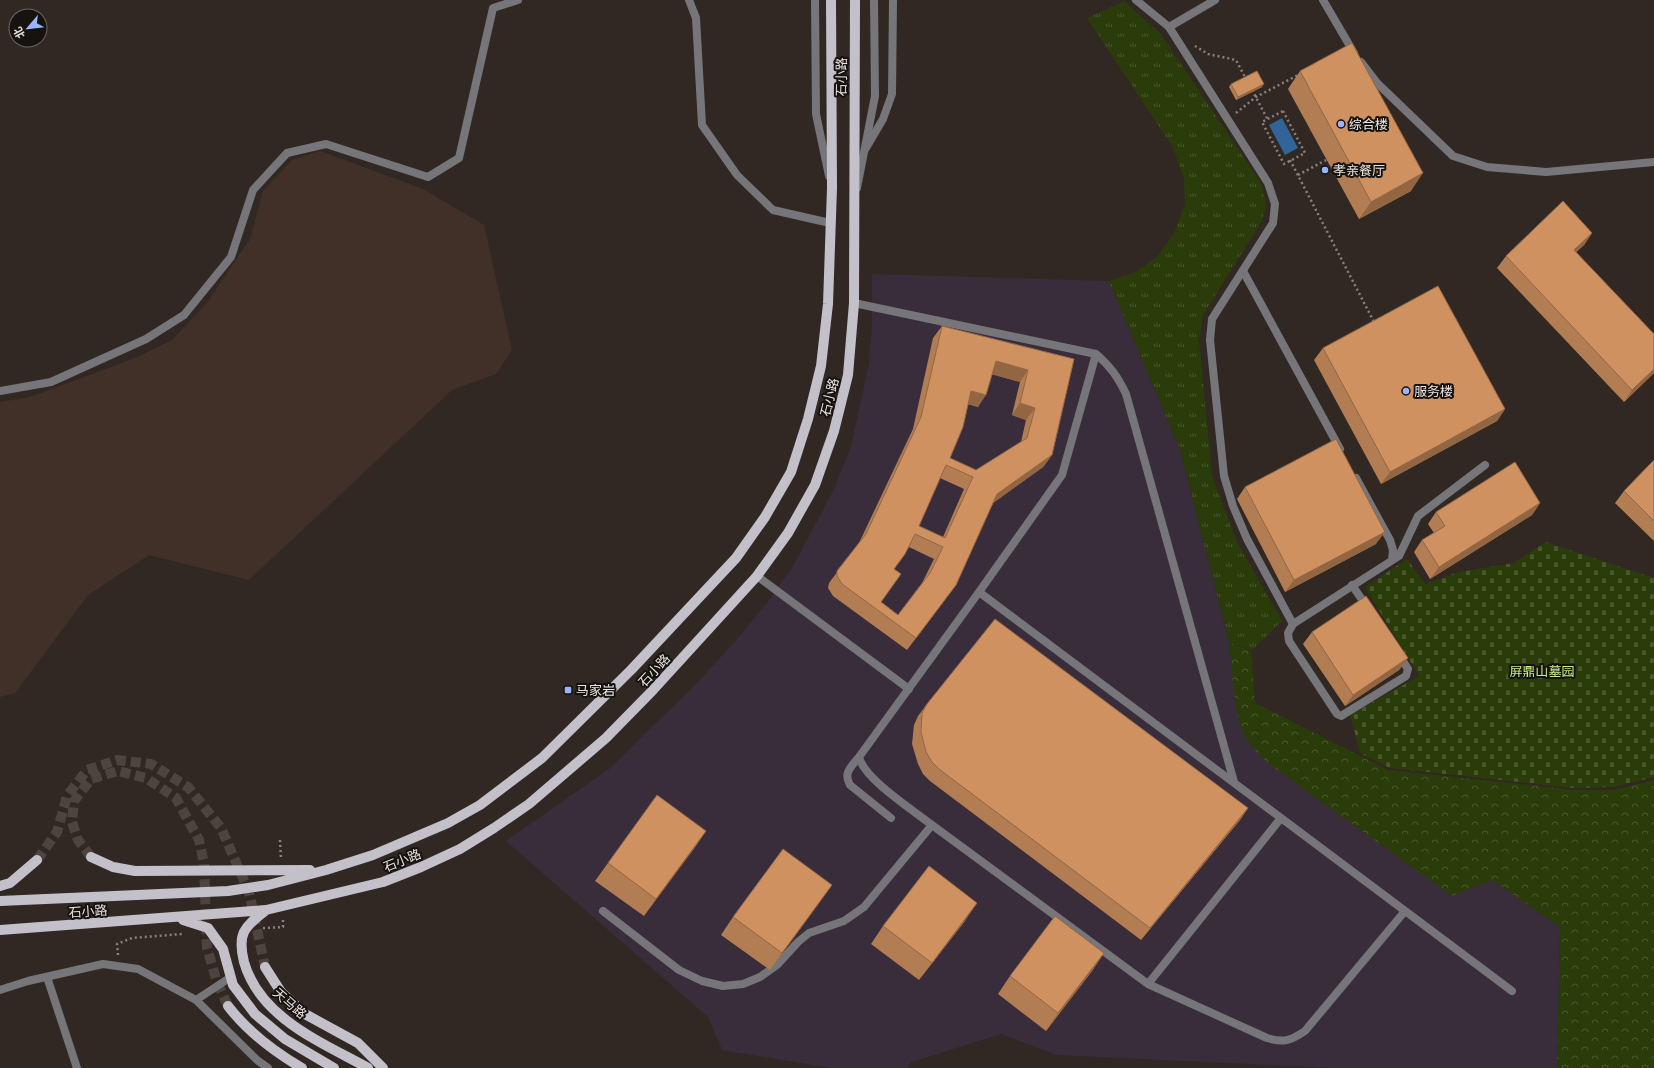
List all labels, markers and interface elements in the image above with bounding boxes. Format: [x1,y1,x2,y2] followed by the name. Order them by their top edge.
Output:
[8,8,48,48] north arrow
[11,25,27,40] text: 北
[834,57,849,97] street label: 石小路
[1349,117,1388,132] place label: 综合楼
[1336,119,1346,129] marker: 综合楼
[1333,163,1385,178] place label: 孝亲餐厅
[1320,165,1330,175] marker: 孝亲餐厅
[817,376,841,418] street label: 石小路
[1414,384,1453,399] place label: 服务楼
[1401,386,1411,396] marker: 服务楼
[636,651,673,690] street label: 石小路
[1509,664,1575,679] park label: 屏鼎山墓园
[576,683,615,698] place label: 马家岩
[563,685,573,695] marker: 马家岩
[381,846,423,875] street label: 石小路
[68,903,108,920] street label: 石小路
[270,985,309,1022] street label: 天马路

